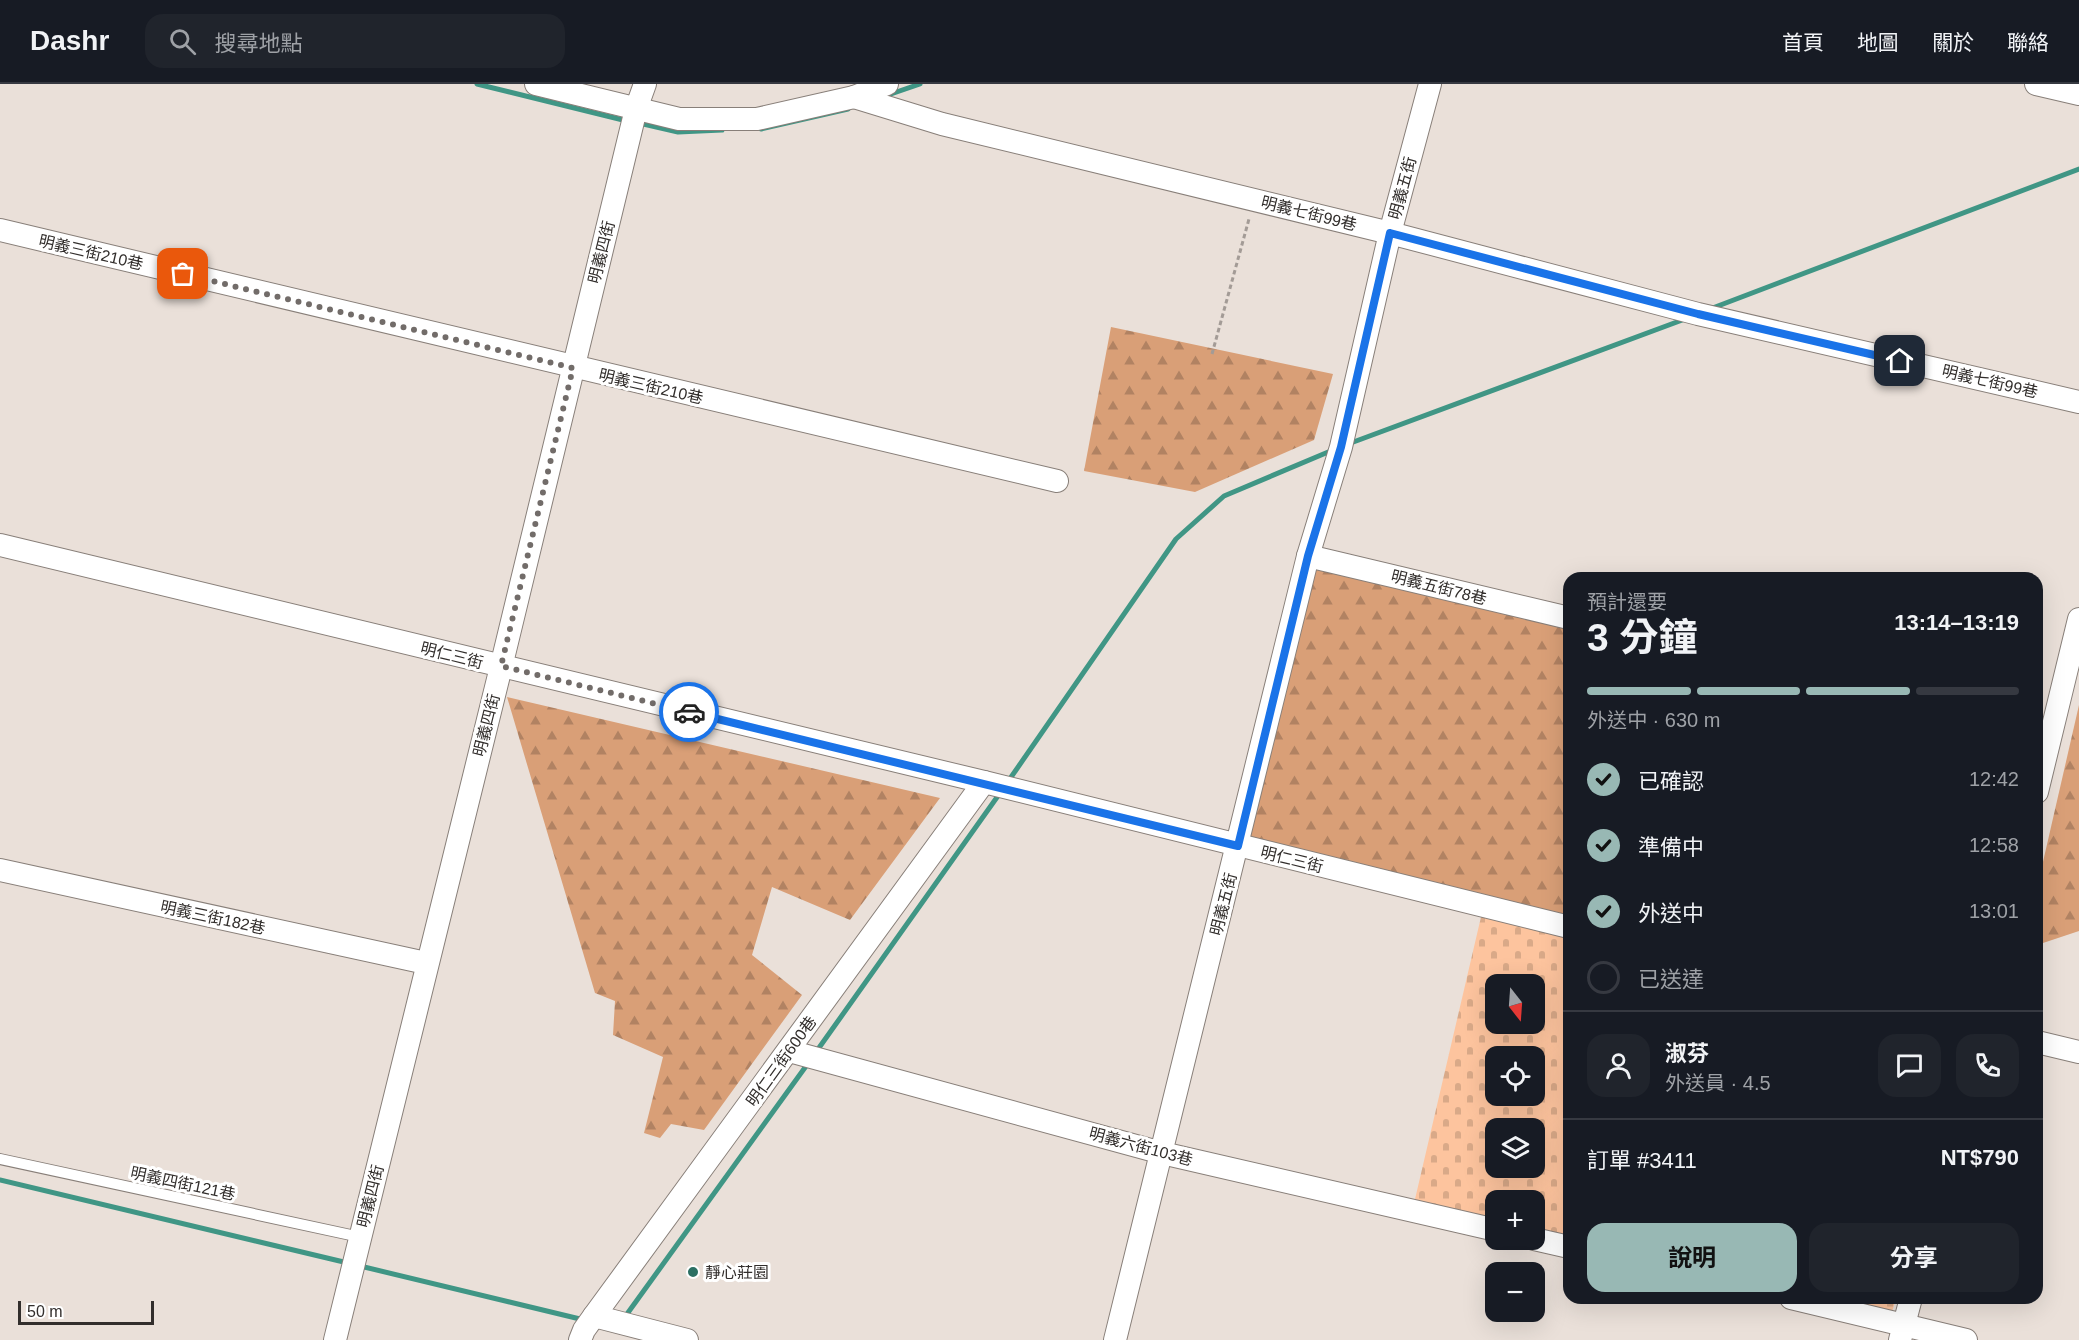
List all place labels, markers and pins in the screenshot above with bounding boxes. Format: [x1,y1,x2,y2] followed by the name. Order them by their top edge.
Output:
[157,248,208,299] pin
[1874,335,1925,386] pin
[705,1264,769,1281] place label: 靜心莊園
[686,1265,700,1279] marker: 靜心莊園

